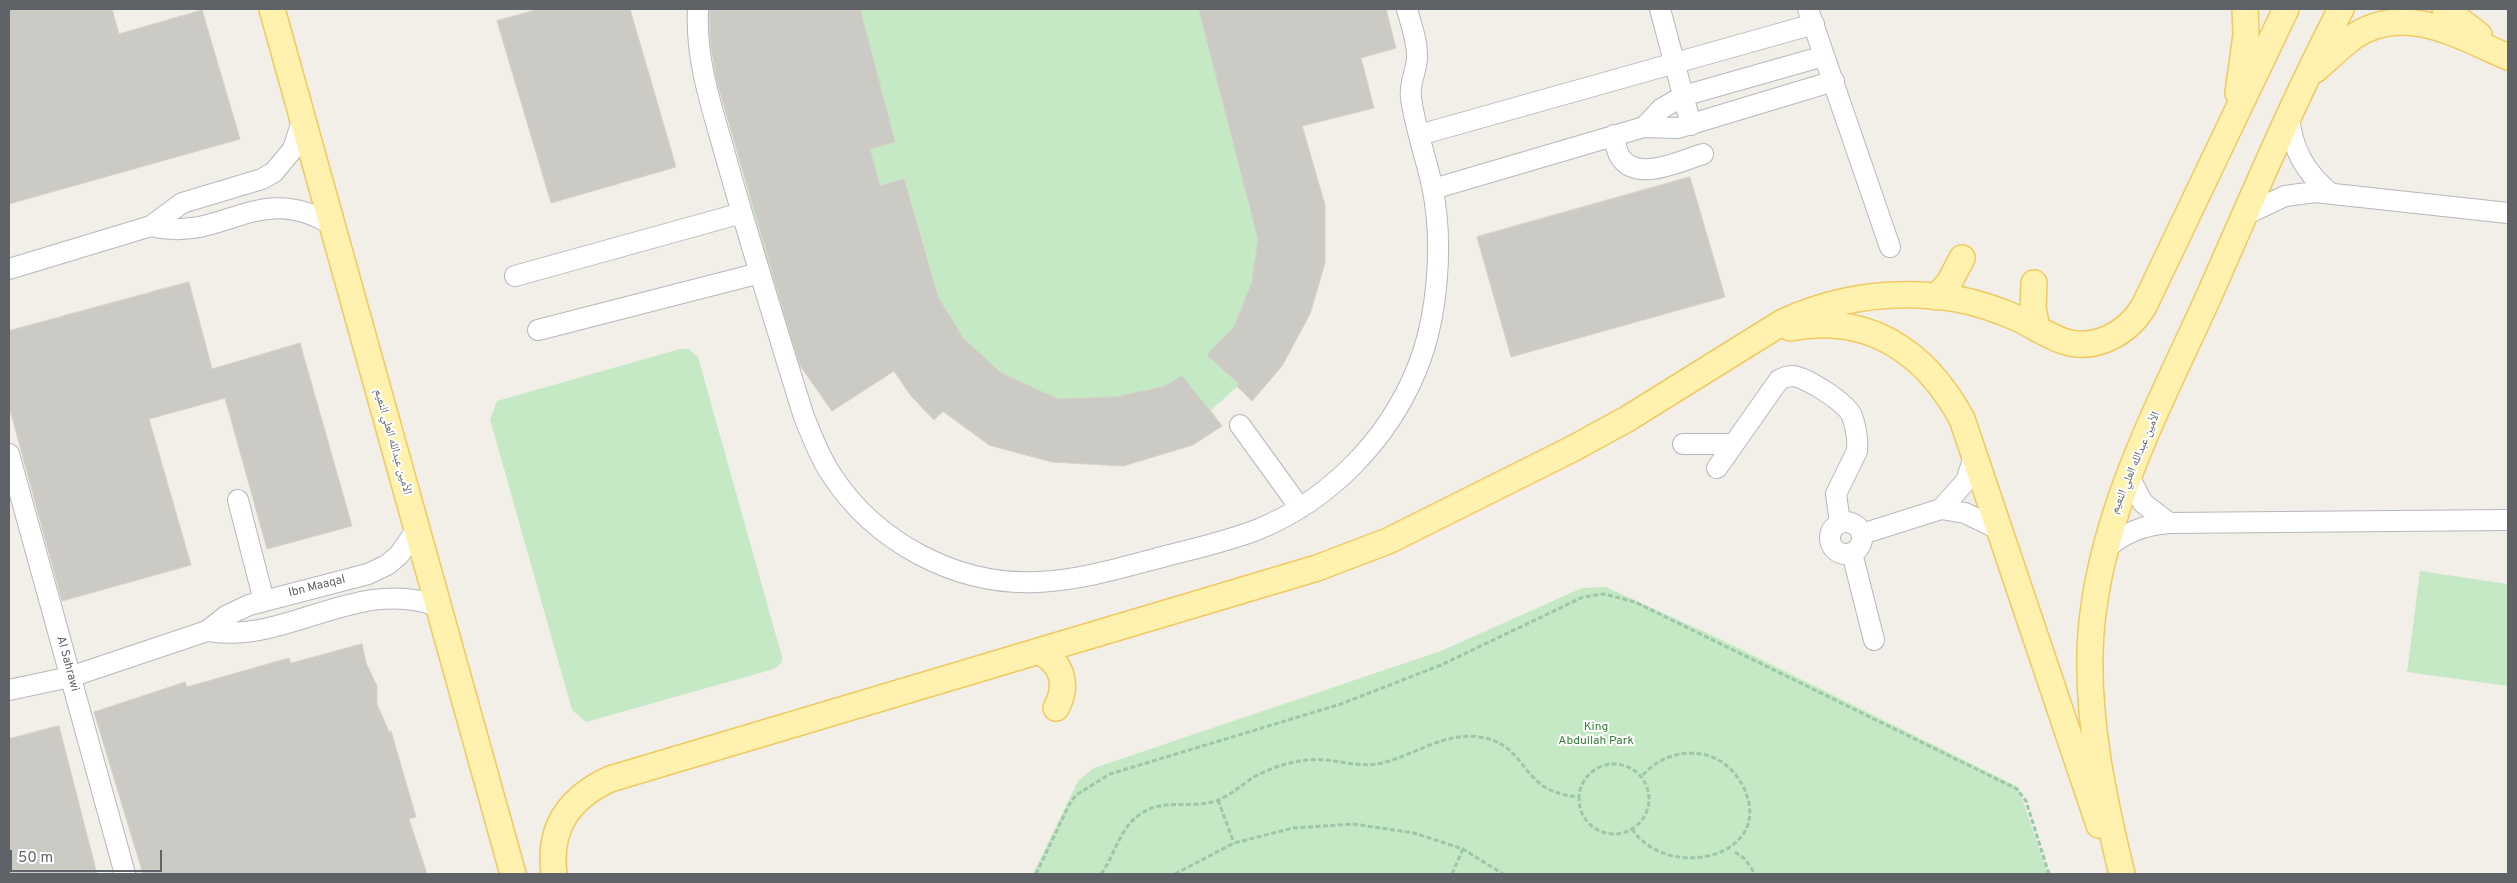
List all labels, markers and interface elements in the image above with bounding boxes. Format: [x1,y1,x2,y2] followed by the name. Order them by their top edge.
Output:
[370,387,414,497] street label: الأمين عبدالله العلي النعيم
[2108,410,2164,516] street label: الأمين عبدالله العلي النعيم
[287,573,347,601] street label: Ibn Maaqal
[53,635,81,693] street label: Al Sahrawi
[1558,721,1634,749] park label: King Abdullah Park
[12,840,165,872] scale bar
[18,849,53,868] text: 50 m

